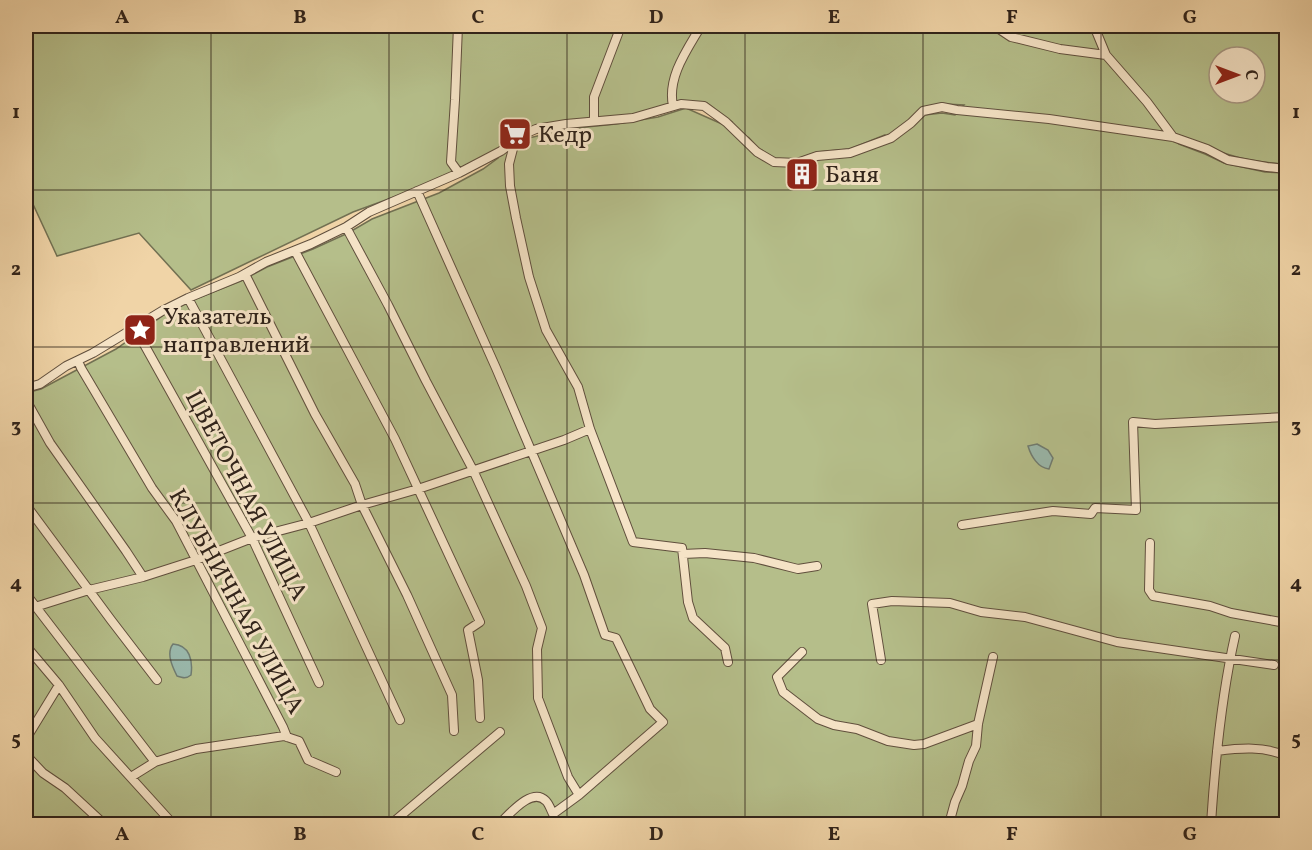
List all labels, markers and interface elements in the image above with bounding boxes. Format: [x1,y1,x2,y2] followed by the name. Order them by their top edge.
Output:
[115,4,129,32] text: A
[293,4,307,32] text: B
[472,4,485,32] text: C
[649,4,663,32] text: D
[828,4,840,32] text: E
[1006,4,1018,32] text: F
[1183,4,1197,32] text: G
[1207,45,1267,105] north arrow
[1239,70,1261,80] text: С
[12,99,20,127] text: 1
[1292,99,1300,127] text: 1
[497,116,533,152] supermarket icon: Кедр
[538,119,592,153] place label: Кедр
[784,156,820,192] building icon: Баня
[825,159,879,193] place label: Баня
[11,256,21,284] text: 2
[1291,256,1301,284] text: 2
[163,301,310,363] place label: Указатель направлений
[122,312,158,348] place icon: Указатель направлений
[175,385,315,607] street label: ЦВЕТОЧНАЯ УЛИЦА
[11,413,21,441] text: 3
[1291,413,1301,441] text: 3
[159,483,312,721] street label: КЛУБНИЧНАЯ УЛИЦА
[10,570,22,598] text: 4
[1290,570,1302,598] text: 4
[11,726,21,754] text: 5
[1291,726,1301,754] text: 5
[115,821,129,849] text: A
[293,821,307,849] text: B
[472,821,485,849] text: C
[649,821,663,849] text: D
[828,821,840,849] text: E
[1006,821,1018,849] text: F
[1183,821,1197,849] text: G

